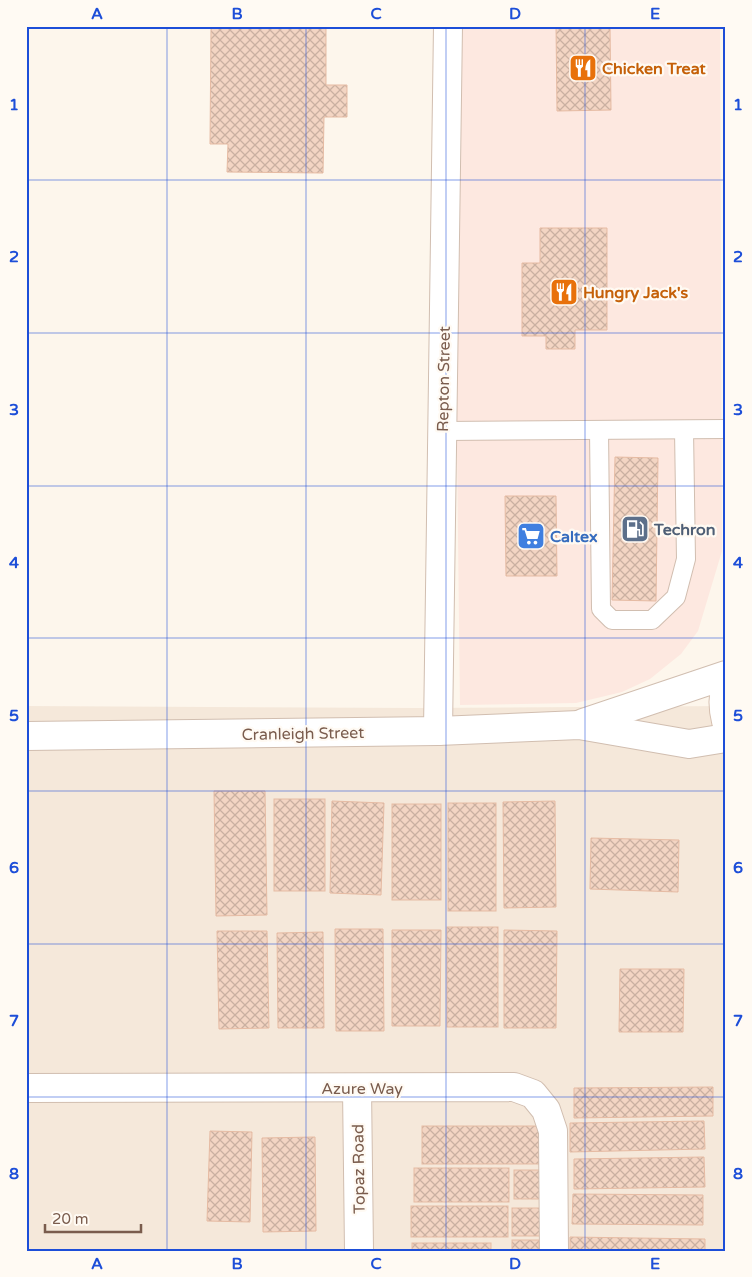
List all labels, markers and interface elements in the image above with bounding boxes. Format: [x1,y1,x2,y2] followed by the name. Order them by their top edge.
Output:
[91,4,103,24] text: A
[231,4,243,24] text: B
[370,4,382,24] text: C
[509,4,521,24] text: D
[650,4,660,24] text: E
[568,53,598,83] restaurant icon: Chicken Treat
[602,59,706,79] place label: Chicken Treat
[9,95,19,115] text: 1
[733,95,743,115] text: 1
[9,247,19,267] text: 2
[733,247,743,267] text: 2
[549,277,579,307] restaurant icon: Hungry Jack's
[583,283,689,303] place label: Hungry Jack's
[433,326,455,432] street label: Repton Street
[9,400,19,420] text: 3
[733,400,743,420] text: 3
[620,514,650,544] fuel station icon: Techron
[653,520,715,540] place label: Techron
[516,521,546,551] supermarket icon: Caltex
[550,527,598,547] place label: Caltex
[9,553,19,573] text: 4
[733,553,743,573] text: 4
[9,706,19,726] text: 5
[733,706,743,726] text: 5
[242,723,364,745] street label: Cranleigh Street
[9,858,19,878] text: 6
[733,858,743,878] text: 6
[9,1011,19,1031] text: 7
[733,1011,743,1031] text: 7
[321,1079,403,1099] street label: Azure Way
[348,1124,370,1214] street label: Topaz Road
[9,1164,19,1184] text: 8
[733,1164,743,1184] text: 8
[45,1202,141,1234] scale bar
[52,1210,89,1228] text: 20 m
[91,1254,103,1274] text: A
[231,1254,243,1274] text: B
[370,1254,382,1274] text: C
[509,1254,521,1274] text: D
[650,1254,660,1274] text: E

